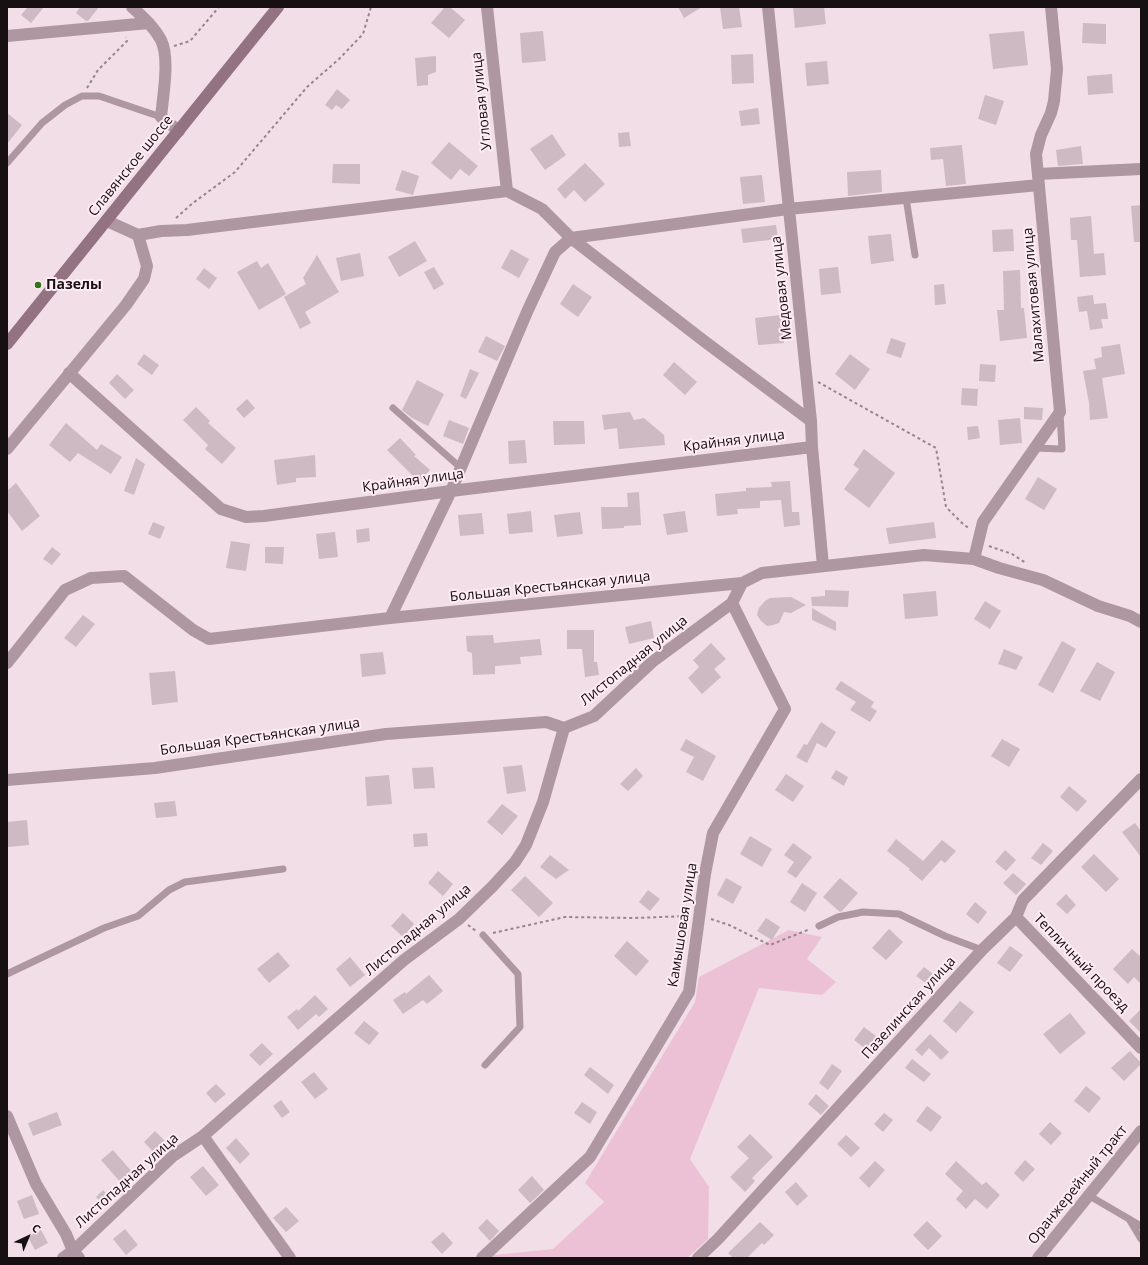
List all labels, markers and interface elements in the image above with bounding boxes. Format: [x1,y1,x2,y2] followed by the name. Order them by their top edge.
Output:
[468,51,496,151] street label: Угловая улица
[85,112,177,220] street label: Славянское шоссе
[1020,227,1048,363] street label: Малахитовая улица
[768,235,796,341] street label: Медовая улица
[46,277,102,293] place label: Пазелы
[33,280,43,290] marker: Пазелы
[682,426,786,456] street label: Крайняя улица
[361,466,465,496] street label: Крайняя улица
[449,568,651,606] street label: Большая Крестьянская улица
[577,612,691,710] street label: Листопадная улица
[159,715,361,759] street label: Большая Крестьянская улица
[665,862,701,988] street label: Камышовая улица
[361,881,475,979] street label: Листопадная улица
[1030,910,1132,1016] street label: Тепличный проезд
[859,953,959,1063] street label: Пазелинская улица
[1025,1122,1131,1248] street label: Оранжерейный тракт
[72,1130,182,1232] street label: Листопадная улица
[8,1217,48,1257] north arrow
[29,1220,44,1236] text: С

